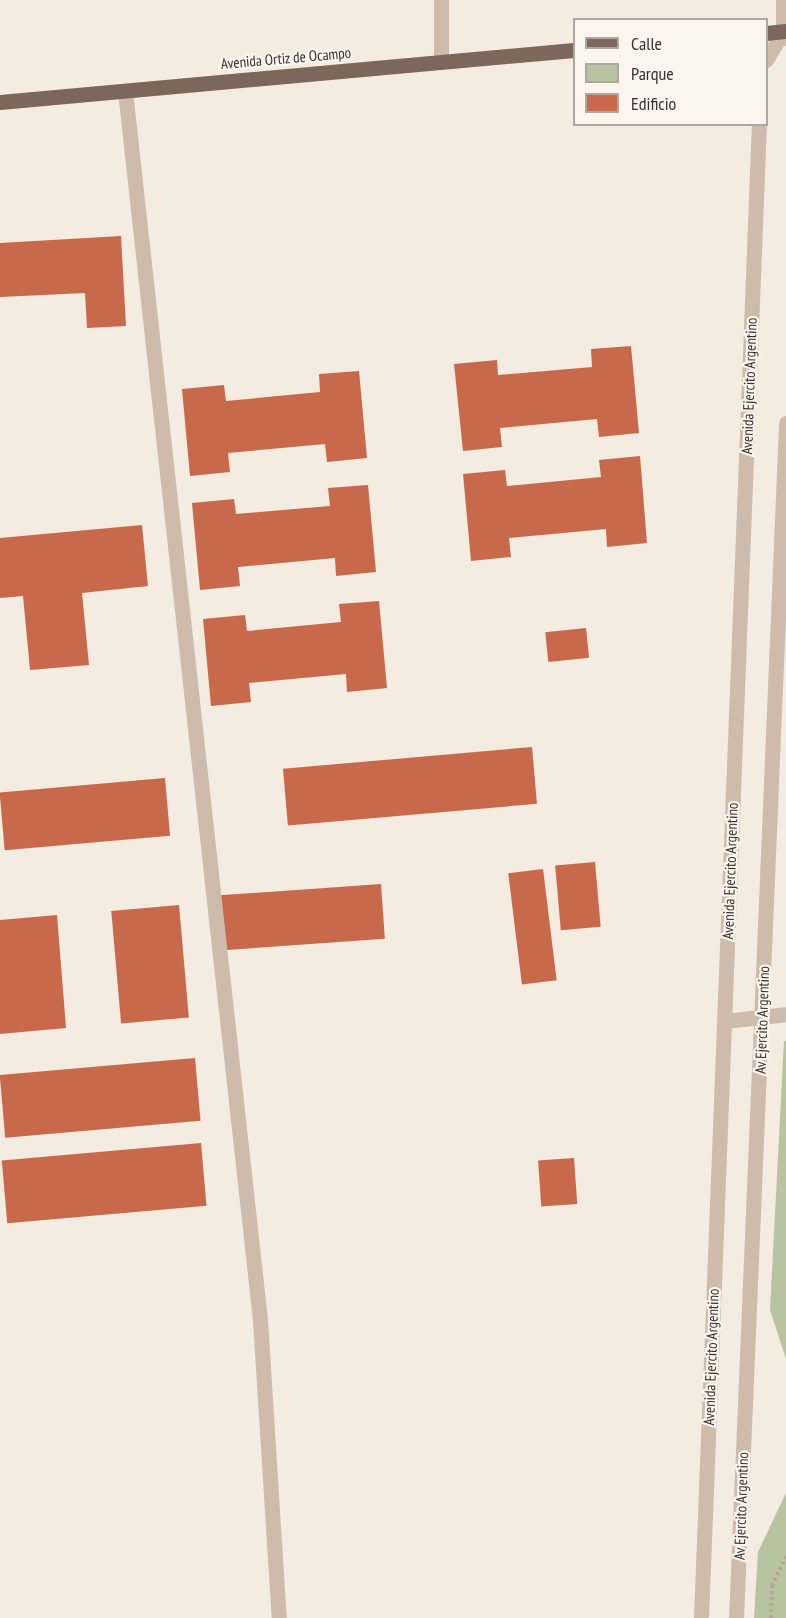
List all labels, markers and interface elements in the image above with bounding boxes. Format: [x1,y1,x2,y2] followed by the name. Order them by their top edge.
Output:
[573,18,768,126] legend
[631,32,662,55] text: Calle
[220,43,352,73] street label: Avenida Ortiz de Ocampo
[631,62,674,85] text: Parque
[631,92,676,115] text: Edificio
[738,317,760,455] street label: Avenida Ejercito Argentino
[719,802,741,940] street label: Avenida Ejercito Argentino
[751,965,773,1075] street label: Av Ejercito Argentino
[700,1288,722,1426] street label: Avenida Ejercito Argentino
[730,1451,752,1561] street label: Av Ejercito Argentino

